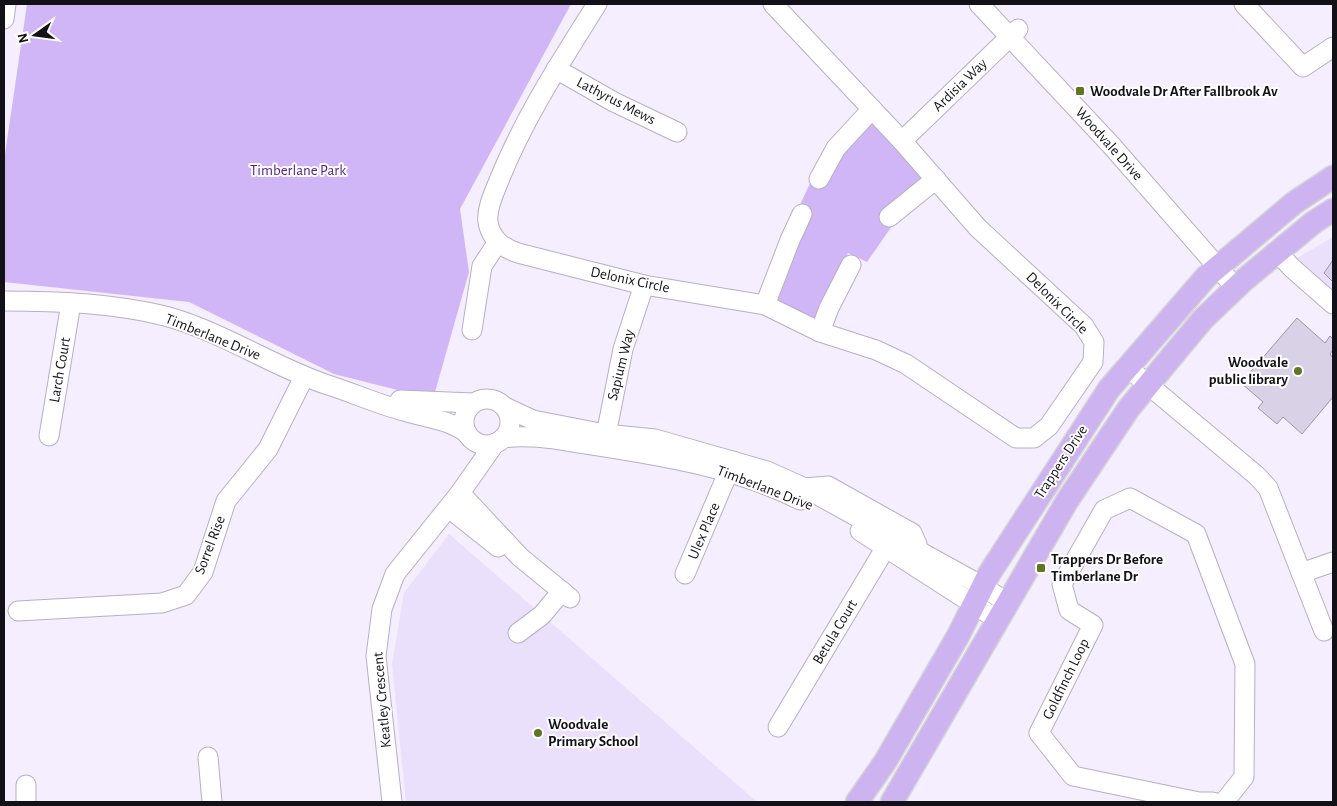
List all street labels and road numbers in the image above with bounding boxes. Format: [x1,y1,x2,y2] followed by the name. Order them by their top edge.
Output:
[930,55,990,114] street label: Ardisia Way
[574,75,658,127] street label: Lathyrus Mews
[1072,105,1146,183] street label: Woodvale Drive
[589,264,671,296] street label: Delonix Circle
[1023,269,1091,337] street label: Delonix Circle
[163,311,263,363] street label: Timberlane Drive
[605,327,637,402] street label: Sapium Way
[47,336,73,404] street label: Larch Court
[1032,423,1090,501] street label: Trappers Drive
[715,463,815,513] street label: Timberlane Drive
[685,500,723,562] street label: Ulex Place
[192,514,228,576] street label: Sorrel Rise
[810,597,860,667] street label: Betula Court
[1040,636,1092,722] street label: Goldfinch Loop
[370,651,394,748] street label: Keatley Crescent

